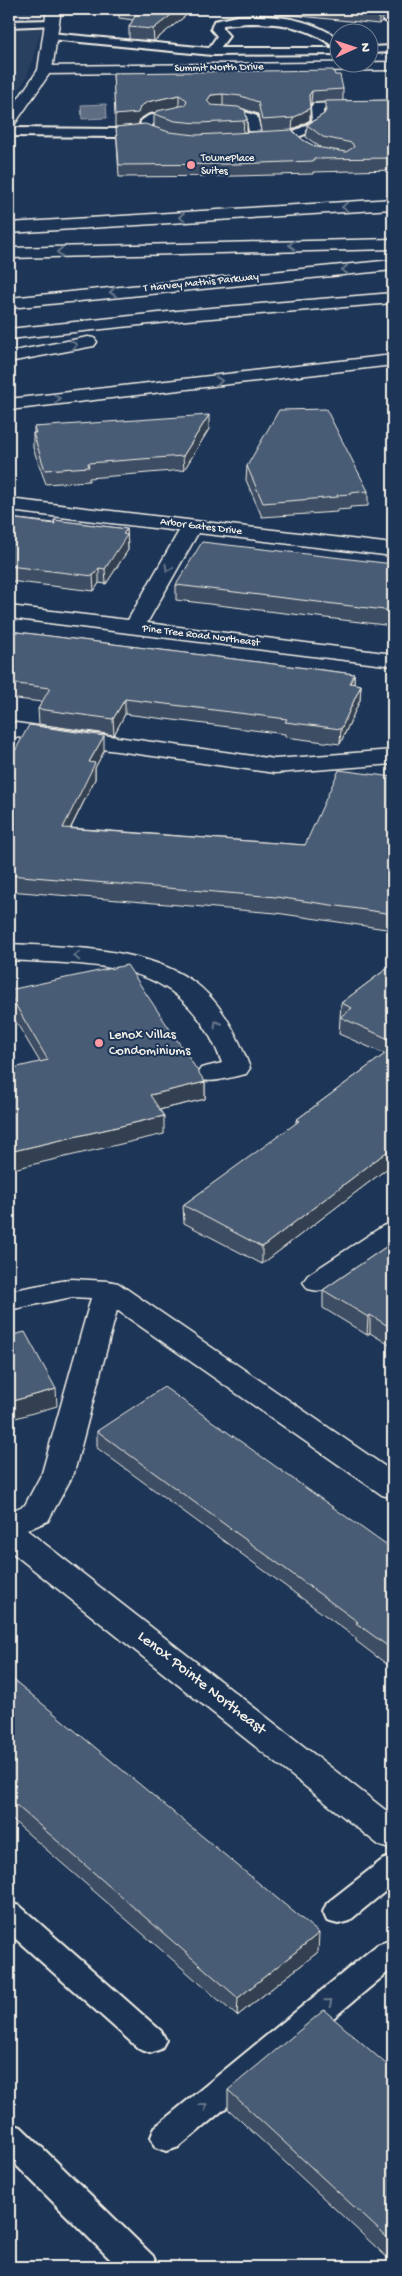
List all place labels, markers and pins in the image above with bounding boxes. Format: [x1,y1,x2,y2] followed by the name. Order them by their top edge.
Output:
[200,153,255,178] place label: TownePlace Suites
[185,159,197,171] marker: TownePlace Suites
[109,1027,191,1060] place label: Lenox Villas Condominiums
[93,1037,105,1049] marker: Lenox Villas Condominiums

